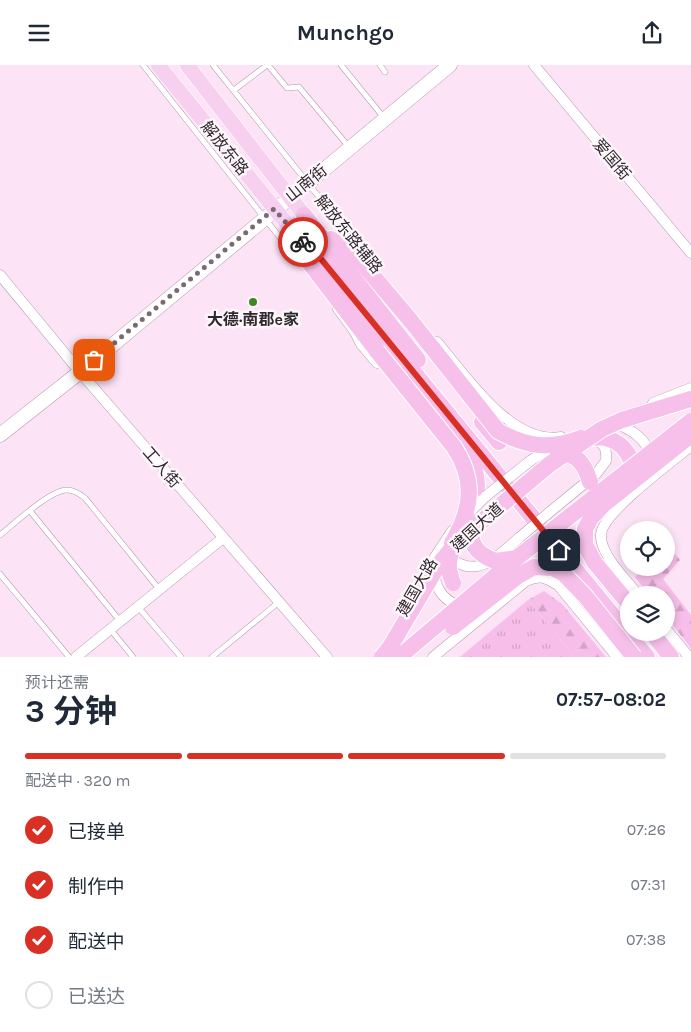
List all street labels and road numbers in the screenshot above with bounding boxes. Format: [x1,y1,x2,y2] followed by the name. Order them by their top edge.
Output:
[197,117,253,179] street label: 解放东路
[589,135,635,183] street label: 爱国街
[281,161,331,205] street label: 山南街
[311,191,387,277] street label: 解放东路辅路
[139,443,185,491] street label: 工人街
[447,499,507,555] street label: 建国大道
[393,555,441,619] street label: 建国大路

